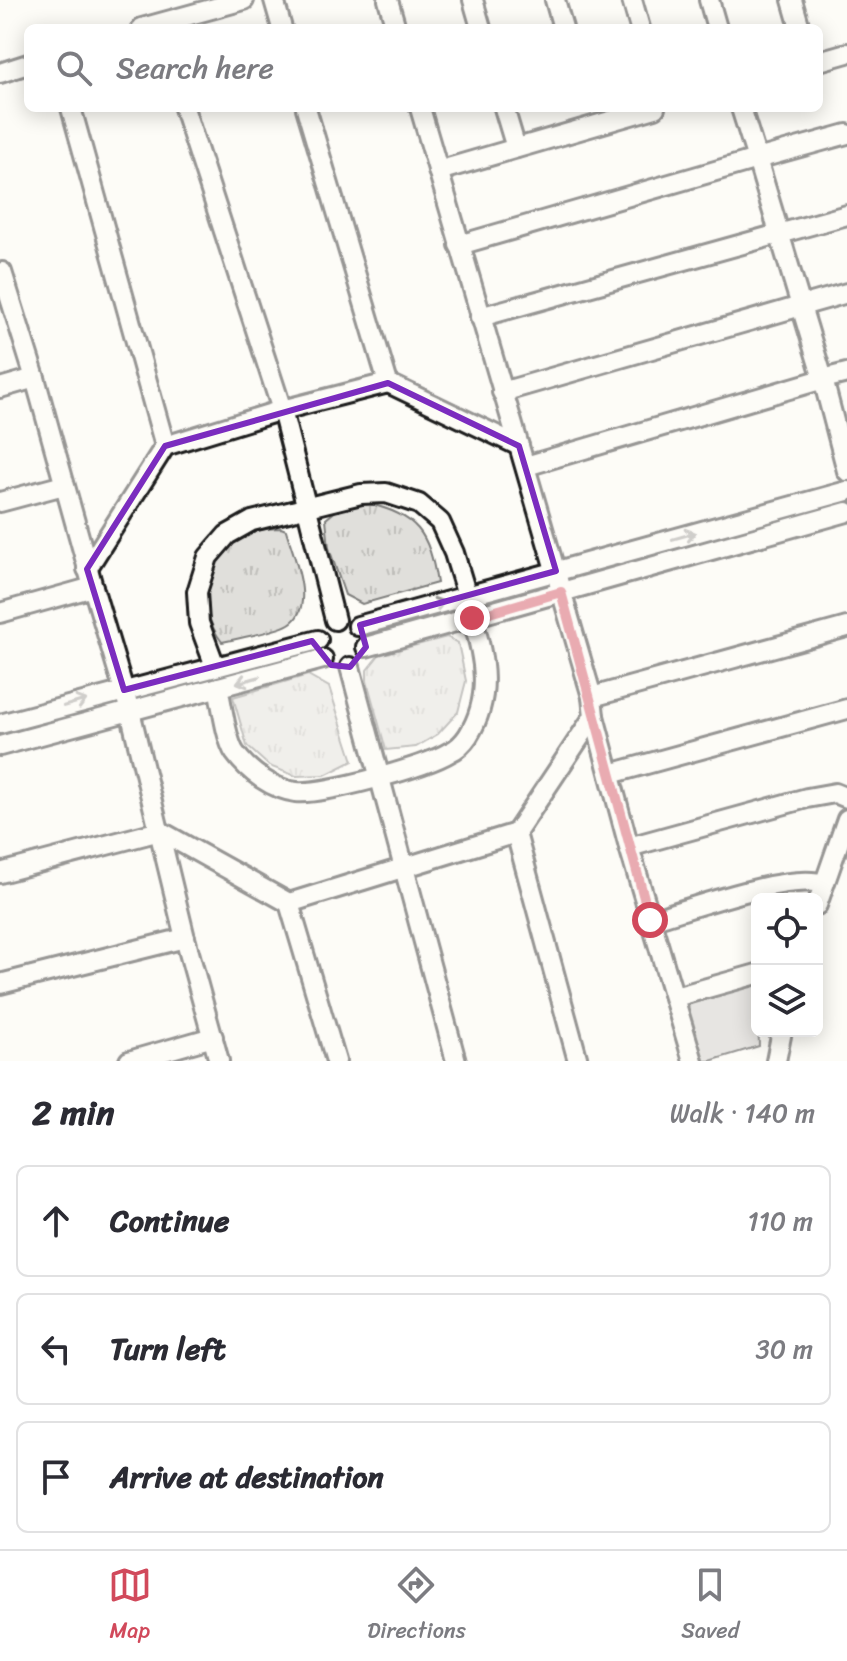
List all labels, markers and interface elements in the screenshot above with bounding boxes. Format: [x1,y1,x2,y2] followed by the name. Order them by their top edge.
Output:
[24,24,823,112] search box
[116,41,274,95] text: Search here
[52,46,96,90] icon: search
[670,528,696,543] one-way arrow
[420,597,446,612] one-way arrow
[454,600,490,636] route end
[235,673,261,688] one-way arrow
[62,695,88,710] one-way arrow
[751,893,823,1037] map controls
[751,893,823,965] button: locate
[632,902,668,938] route start
[751,965,823,1037] button: layers
[32,1083,114,1143] text: 2 min
[670,1090,815,1136] text: Walk · 140 m
[110,1194,229,1248] text: Continue
[748,1198,813,1244] text: 110 m
[34,1199,78,1243] icon: ahead
[110,1322,226,1376] text: Turn left
[756,1326,813,1372] text: 30 m
[34,1327,78,1371] icon: left
[110,1450,384,1504] text: Arrive at destination
[34,1455,78,1499] icon: arrive
[108,1563,152,1650] tab: Map
[367,1563,466,1650] tab: Directions
[681,1563,739,1650] tab: Saved

